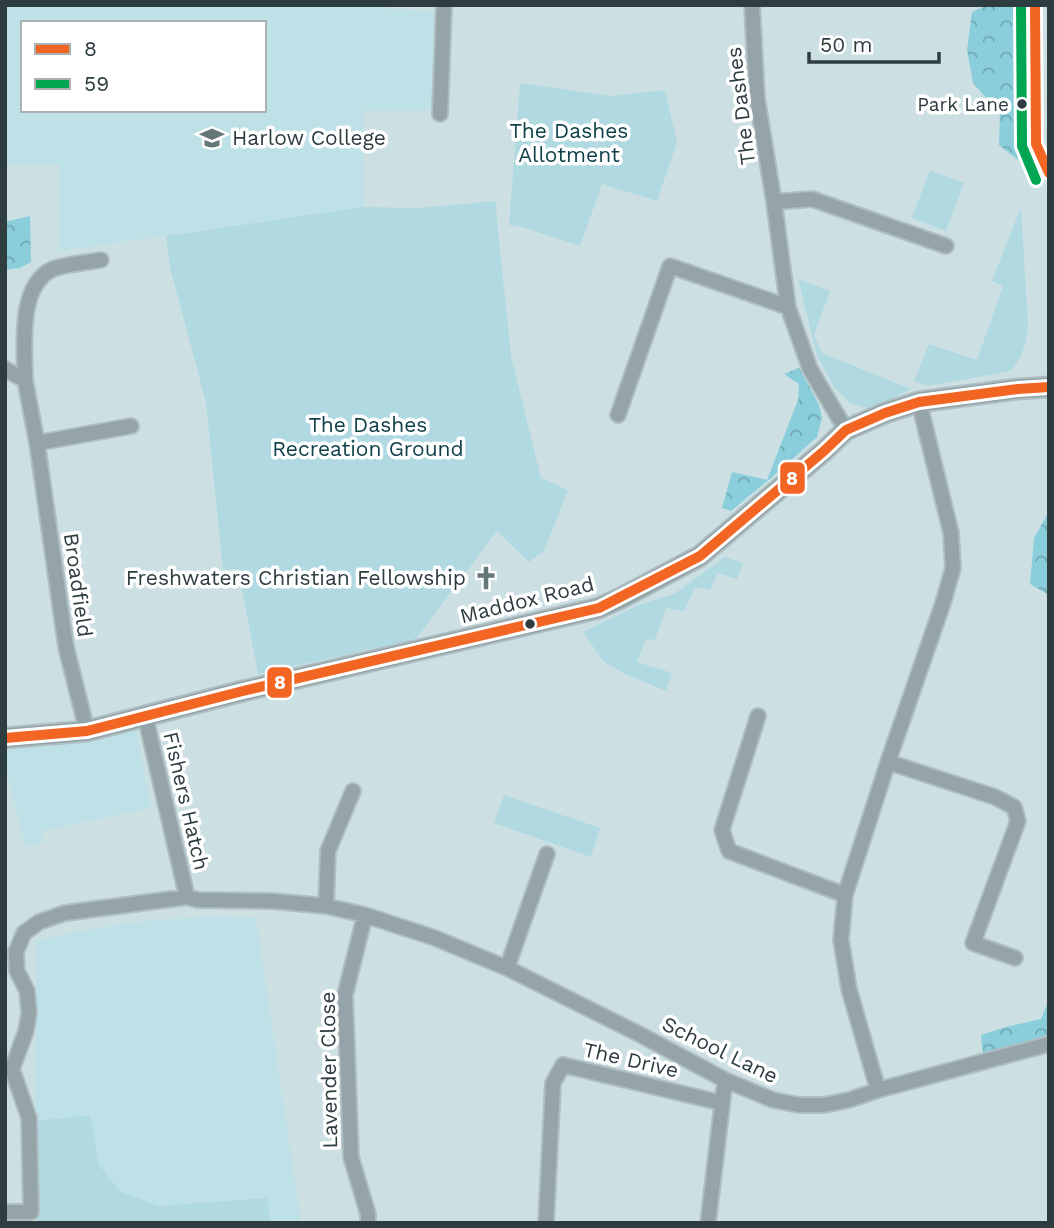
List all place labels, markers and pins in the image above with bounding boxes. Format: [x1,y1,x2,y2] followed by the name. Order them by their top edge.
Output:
[917,93,1009,116] place label: Park Lane
[1015,97,1029,111] marker: Park Lane
[198,124,226,152] school or university icon: Harlow College
[232,125,386,150] place label: Harlow College
[472,564,500,592] church icon: Freshwaters Christian Fellowship
[126,565,466,590] place label: Freshwaters Christian Fellowship
[523,617,537,631] unlabelled marker

